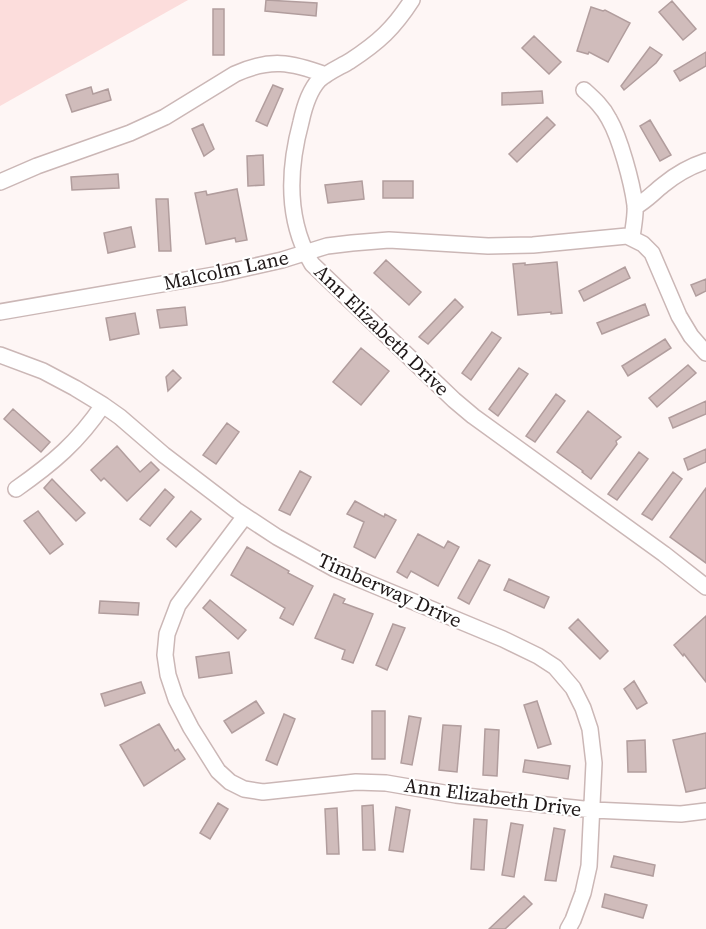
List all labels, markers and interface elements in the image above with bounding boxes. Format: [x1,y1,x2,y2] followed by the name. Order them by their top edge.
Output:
[161,243,291,297] street label: Malcolm Lane
[308,258,456,402] street label: Ann Elizabeth Drive
[314,546,466,634] street label: Timberway Drive
[403,771,583,823] street label: Ann Elizabeth Drive

